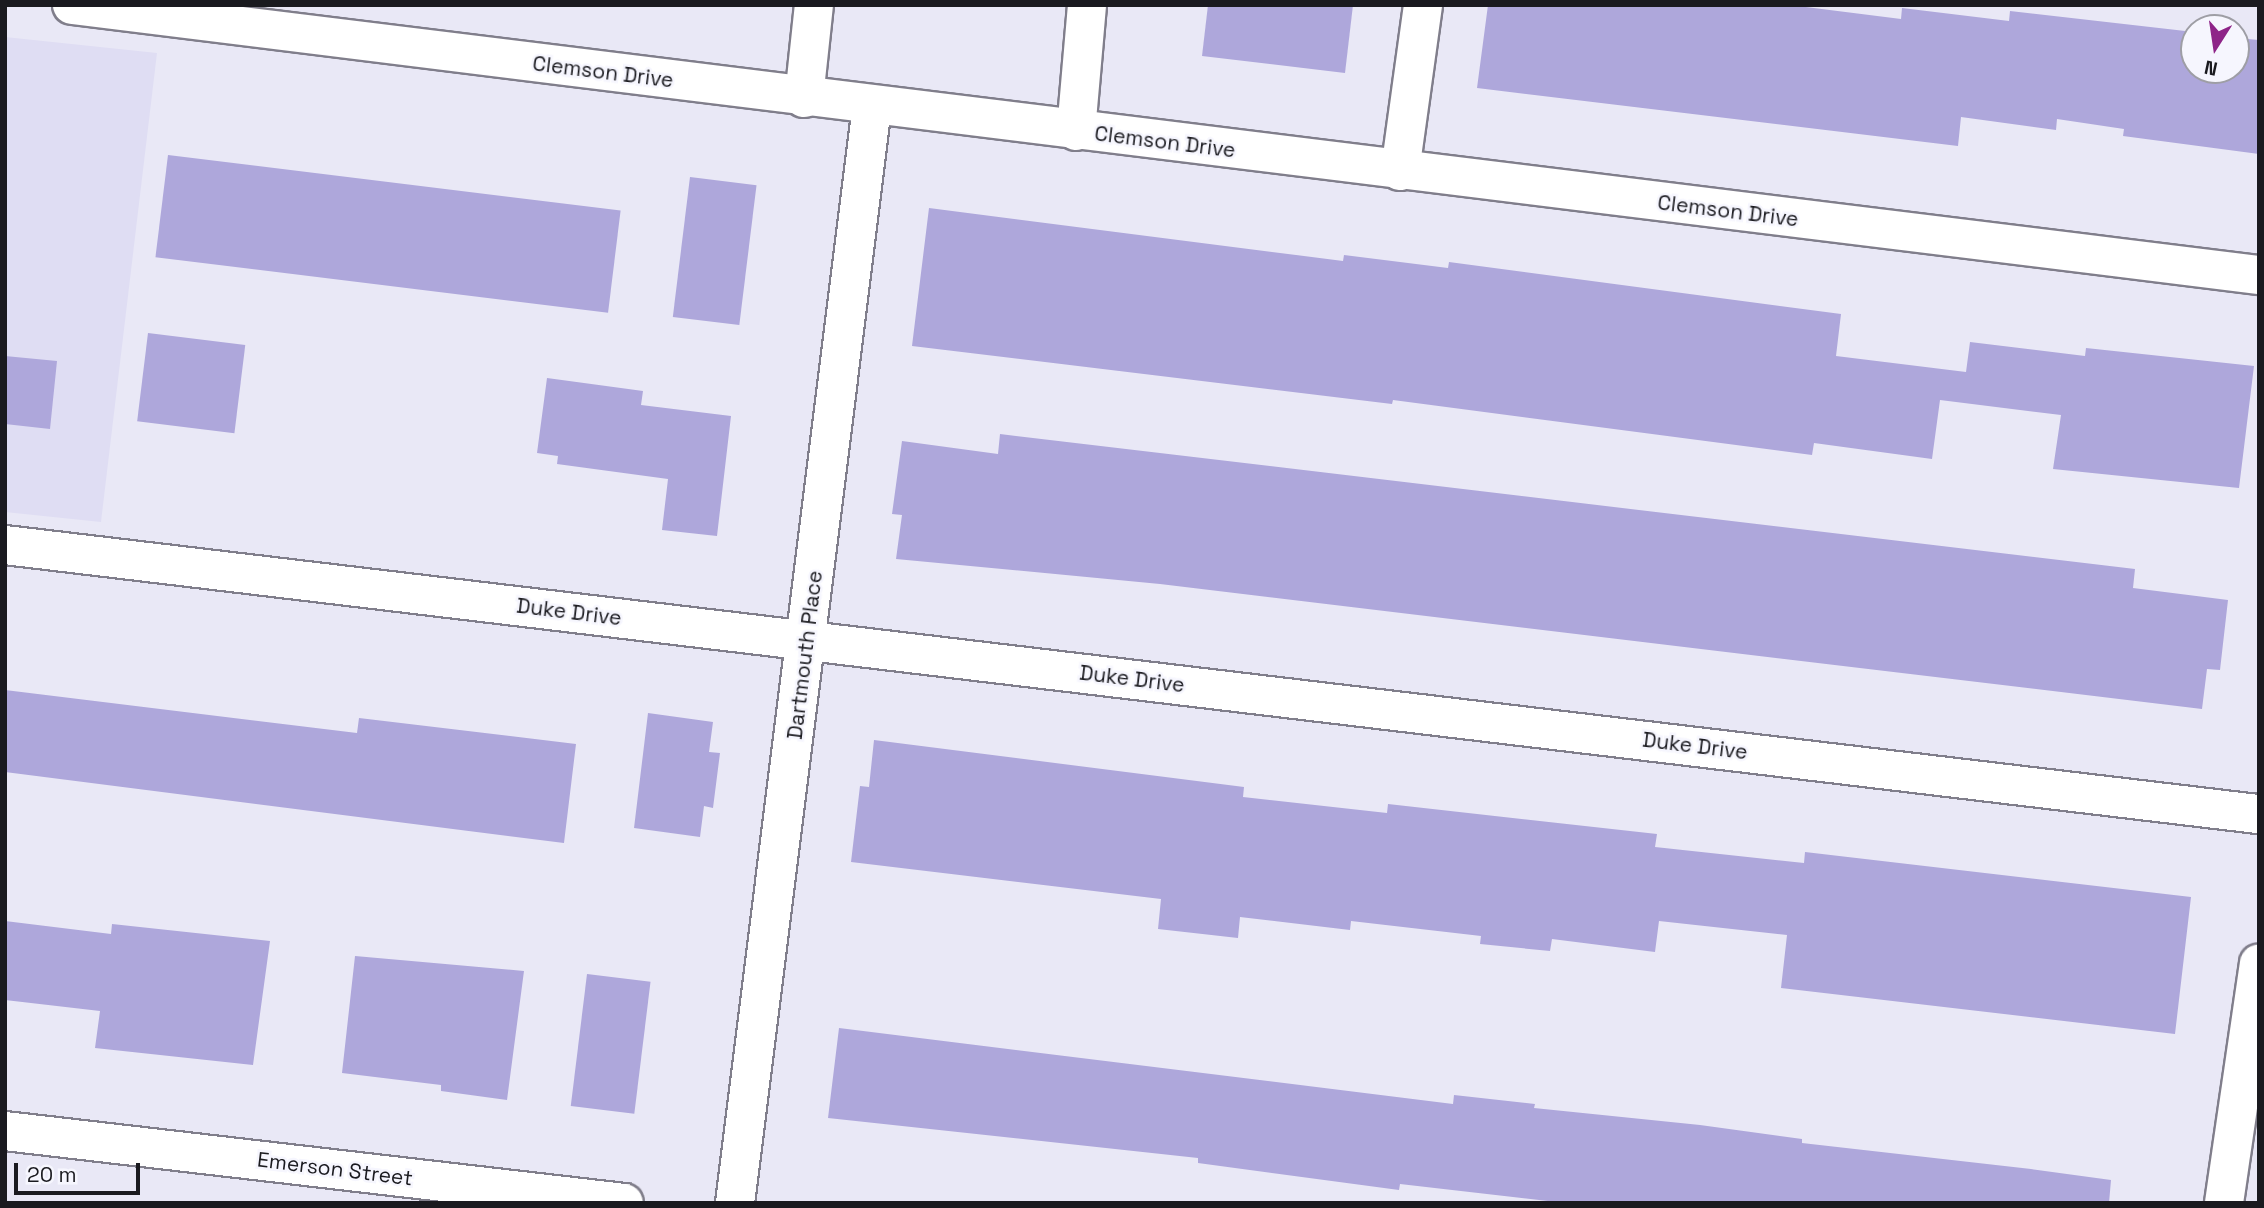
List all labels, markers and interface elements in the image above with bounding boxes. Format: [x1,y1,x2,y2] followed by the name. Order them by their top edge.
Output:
[2180,14,2250,84] north arrow
[531,51,675,93] street label: Clemson Drive
[2202,55,2220,82] text: N
[1093,121,1237,163] street label: Clemson Drive
[1656,190,1800,232] street label: Clemson Drive
[782,569,828,741] street label: Dartmouth Place
[515,593,623,631] street label: Duke Drive
[1078,660,1186,698] street label: Duke Drive
[1641,727,1749,765] street label: Duke Drive
[256,1147,414,1191] street label: Emerson Street
[18,1148,144,1192] scale bar
[27,1161,77,1188] text: 20 m

